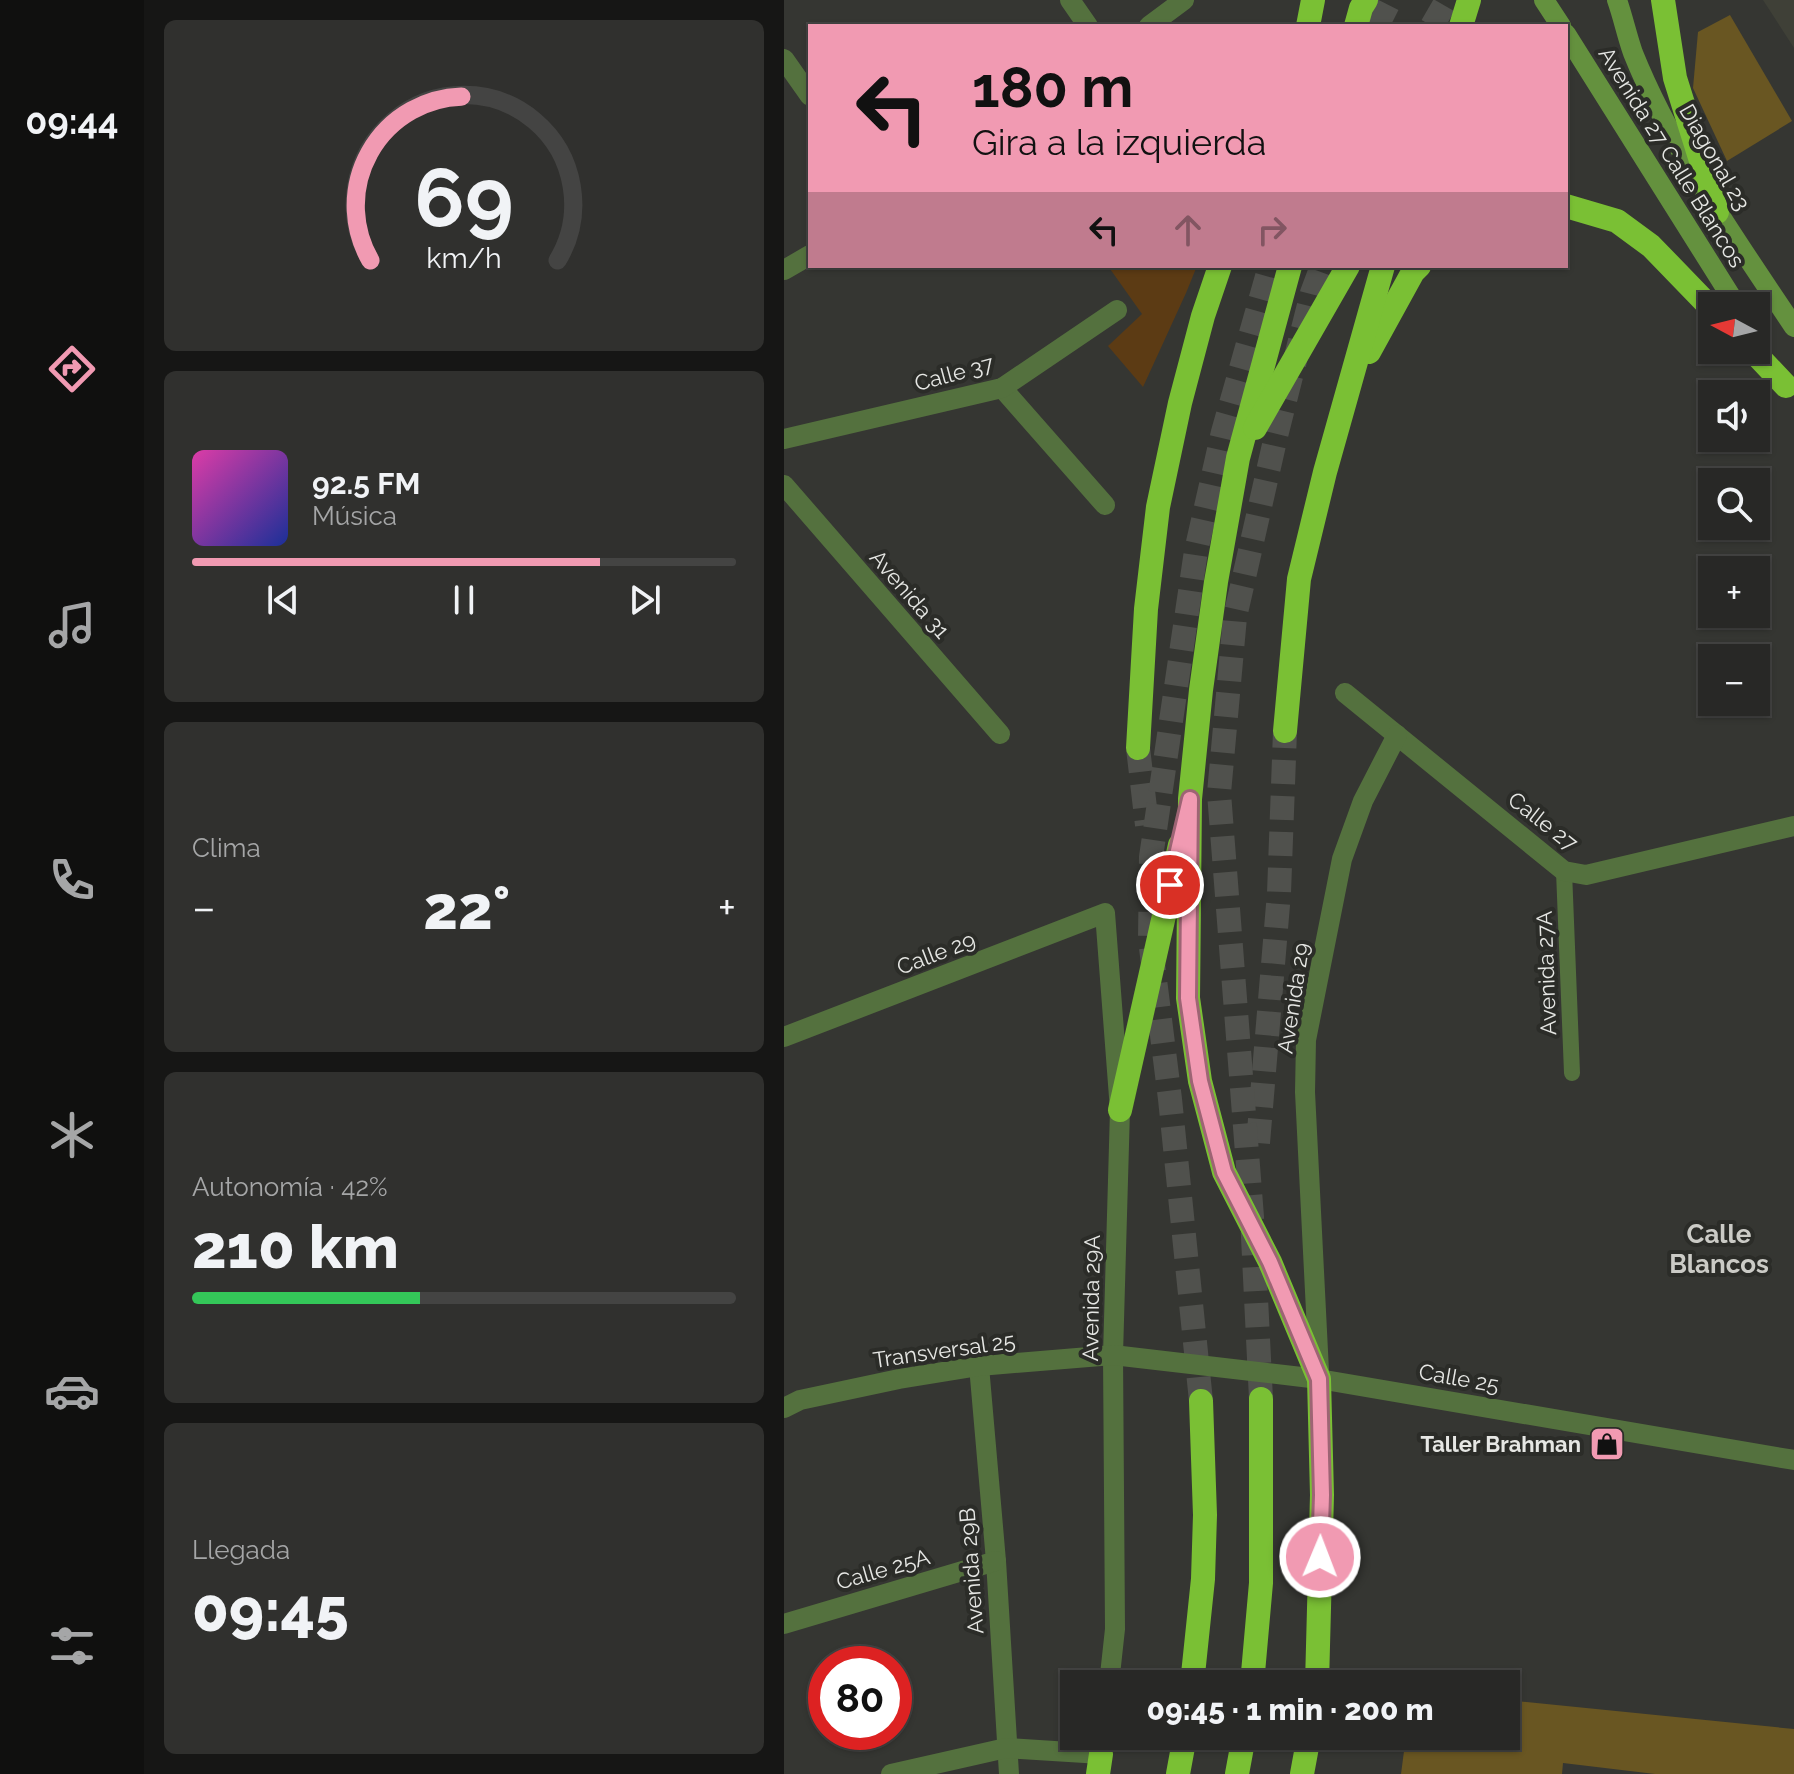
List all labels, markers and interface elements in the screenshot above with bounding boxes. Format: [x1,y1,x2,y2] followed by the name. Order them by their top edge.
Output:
[1593,42,1751,272] street label: Avenida 27 Calle Blancos
[972,54,1133,120] text: 180 m
[840,56,944,160] icon: left
[1674,99,1756,215] street label: Diagonal 23
[25,100,119,142] text: 09:44
[972,121,1266,163] text: Gira a la izquierda
[414,149,514,246] text: 69
[1082,208,1126,252] icon: left
[1166,208,1210,252] icon: ahead
[1250,208,1294,252] icon: right
[426,242,502,276] text: km/h
[1698,292,1770,364] north arrow
[1698,292,1770,716] map controls
[44,341,100,397] icon: directions
[912,350,997,396] street label: Calle 37
[1698,380,1770,452] button: sound
[312,466,420,501] text: 92.5 FM
[1698,468,1770,540] button: search
[312,501,397,531] text: Música
[865,545,955,643] street label: Avenida 31
[1698,556,1770,628] button: +
[261,578,305,622] icon: previous
[442,578,486,622] icon: pause
[623,578,667,622] icon: next
[44,597,100,653] icon: music
[1698,644,1770,716] button: −
[1503,786,1583,856] street label: Calle 27
[192,833,261,863] text: Clima
[1136,851,1204,919] pin
[44,852,100,908] icon: phone
[1148,863,1192,907] icon: arrive
[423,873,510,943] text: 22°
[192,882,216,933] text: −
[718,882,736,933] text: +
[1531,910,1561,1036] street label: Avenida 27A
[893,926,979,980] street label: Calle 29
[1271,941,1315,1055] street label: Avenida 29
[44,1107,100,1163] icon: climate
[192,1172,388,1202] text: Autonomía · 42%
[192,1212,399,1282] text: 210 km
[1669,1219,1769,1279] district label: Calle Blancos
[1077,1234,1105,1361] street label: Avenida 29A
[871,1327,1017,1373] street label: Transversal 25
[1417,1358,1501,1398] street label: Calle 25
[44,1363,100,1419] icon: car
[1588,1425,1626,1463] shop icon: Taller Brahman
[1420,1431,1581,1457] place label: Taller Brahman
[954,1507,988,1635] street label: Avenida 29B
[1278,1515,1362,1599] position arrow
[192,1535,290,1565] text: Llegada
[833,1543,933,1595] street label: Calle 25A
[192,1575,349,1645] text: 09:45
[44,1618,100,1674] icon: filters
[808,1646,912,1750] speed limit sign: 80
[1146,1692,1434,1727] text: 09:45 · 1 min · 200 m

